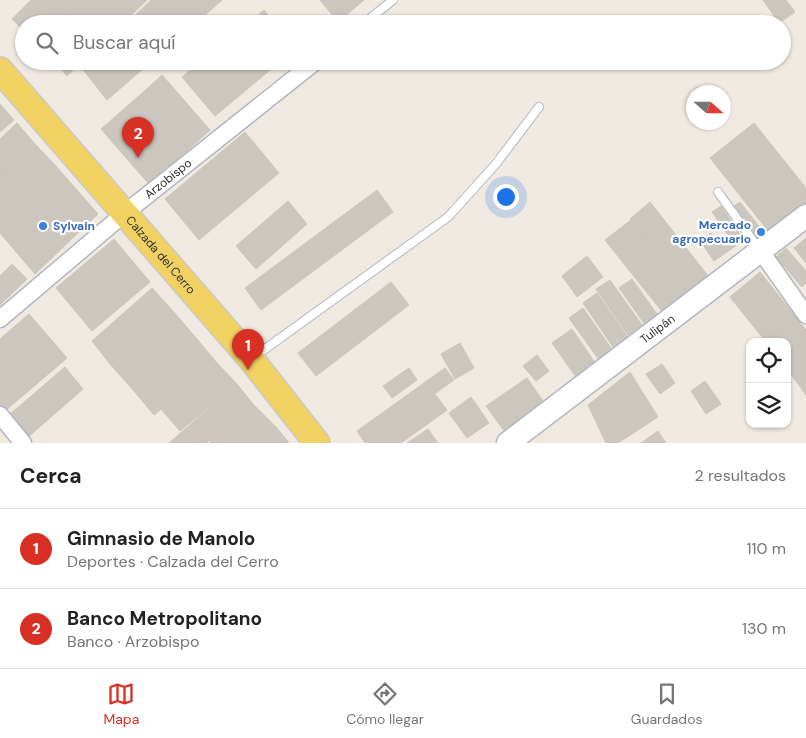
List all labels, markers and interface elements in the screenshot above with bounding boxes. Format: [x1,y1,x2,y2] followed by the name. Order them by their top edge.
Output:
[15,15,791,70] search box
[33,29,61,57] icon: search
[73,30,176,55] text: Buscar aquí
[686,85,731,130] north arrow
[122,117,154,158] pin: 2
[141,155,195,202] street label: Arzobispo
[493,184,519,210] your location
[122,213,199,297] street label: Calzada del Cerro
[672,217,751,247] place label: Mercado agropecuario
[53,218,95,234] place label: Sylvain
[37,220,49,232] marker: Sylvain
[755,226,767,238] marker: Mercado agropecuario
[637,311,678,347] street label: Tulipán
[232,329,264,370] pin: 1
[746,338,791,428] map controls
[746,338,791,383] button: locate
[746,383,791,428] button: layers
[20,462,82,490] text: Cerca
[695,465,786,486] text: 2 resultados
[67,526,255,551] text: Gimnasio de Manolo
[33,538,39,559] text: 1
[747,538,786,559] text: 110 m
[67,551,279,572] text: Deportes · Calzada del Cerro
[67,606,262,631] text: Banco Metropolitano
[31,618,41,639] text: 2
[742,618,786,639] text: 130 m
[67,631,200,652] text: Banco · Arzobispo
[103,680,139,728] tab: Mapa
[346,680,424,728] tab: Cómo llegar
[631,680,702,728] tab: Guardados

